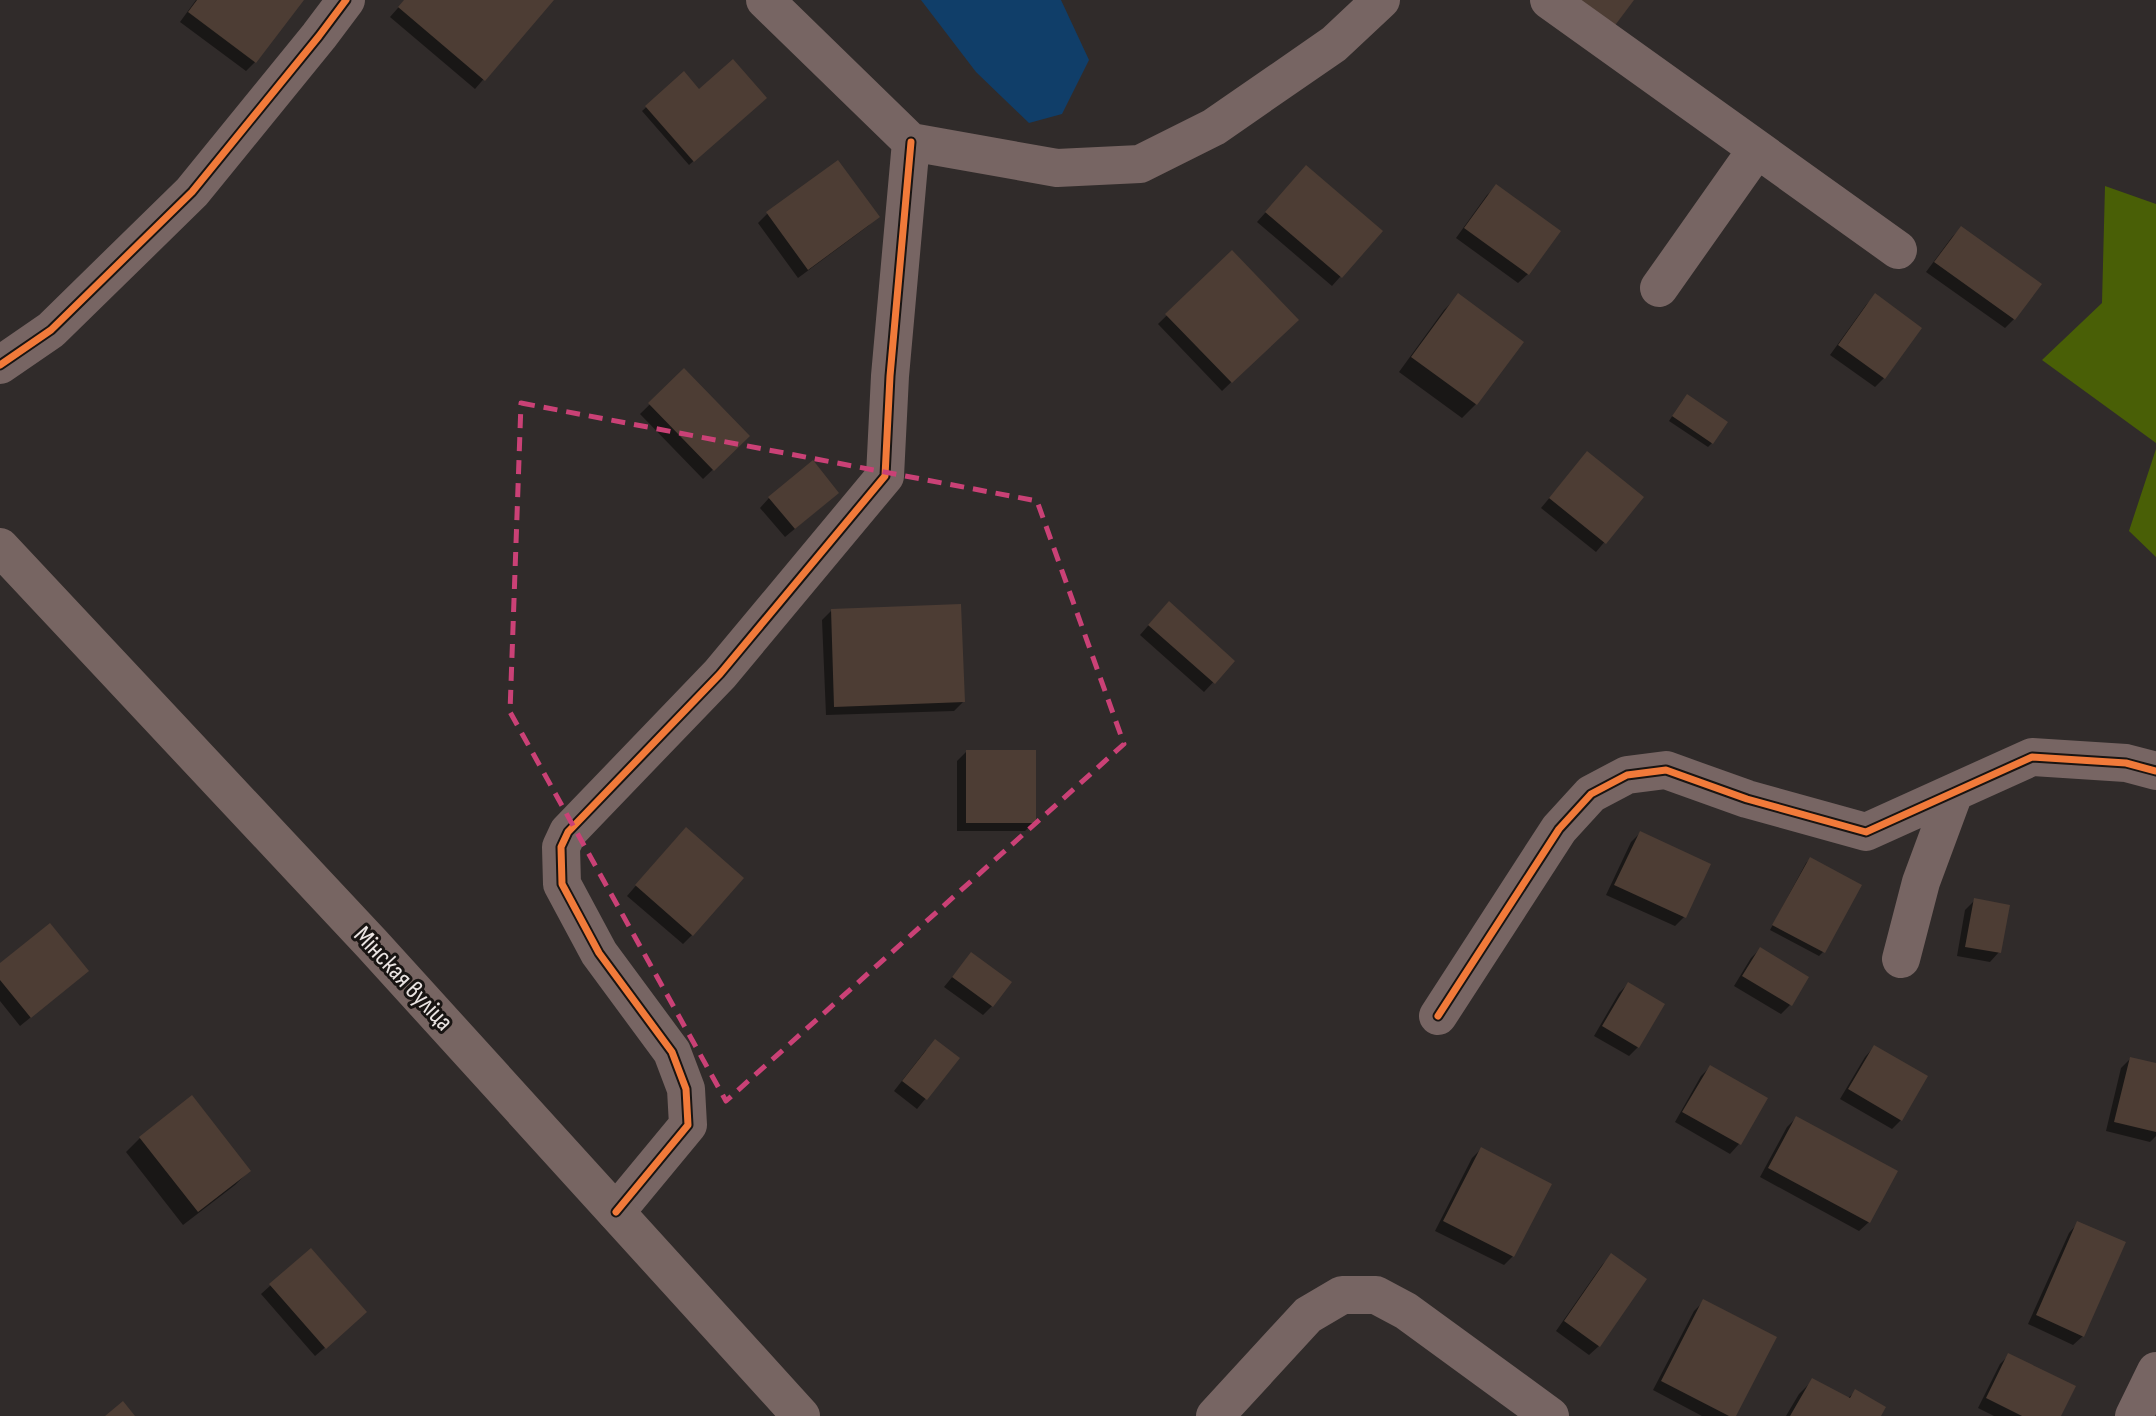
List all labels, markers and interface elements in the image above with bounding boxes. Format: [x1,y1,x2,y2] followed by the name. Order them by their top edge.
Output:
[347,920,459,1038] street label: Мінская вуліца

